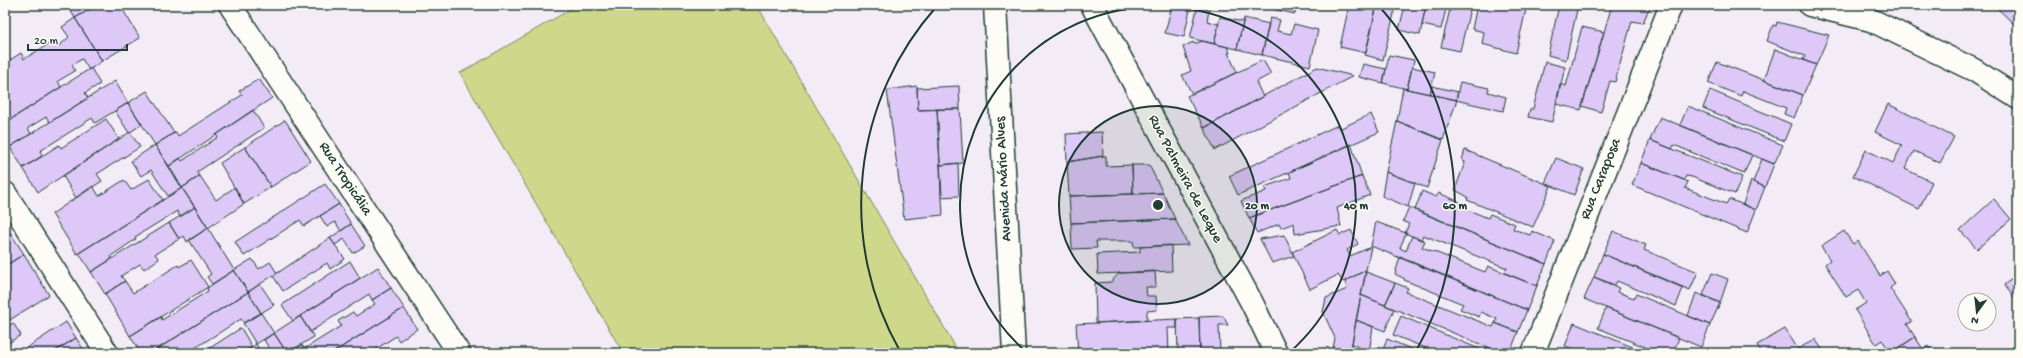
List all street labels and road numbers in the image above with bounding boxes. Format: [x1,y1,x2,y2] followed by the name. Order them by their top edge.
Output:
[1144,112,1227,246] street label: Rua Palmeira de Leque
[992,116,1016,242] street label: Avenida Mário Alves
[1577,135,1626,222] street label: Rua Caraposa
[314,139,376,220] street label: Rua Tropicália

